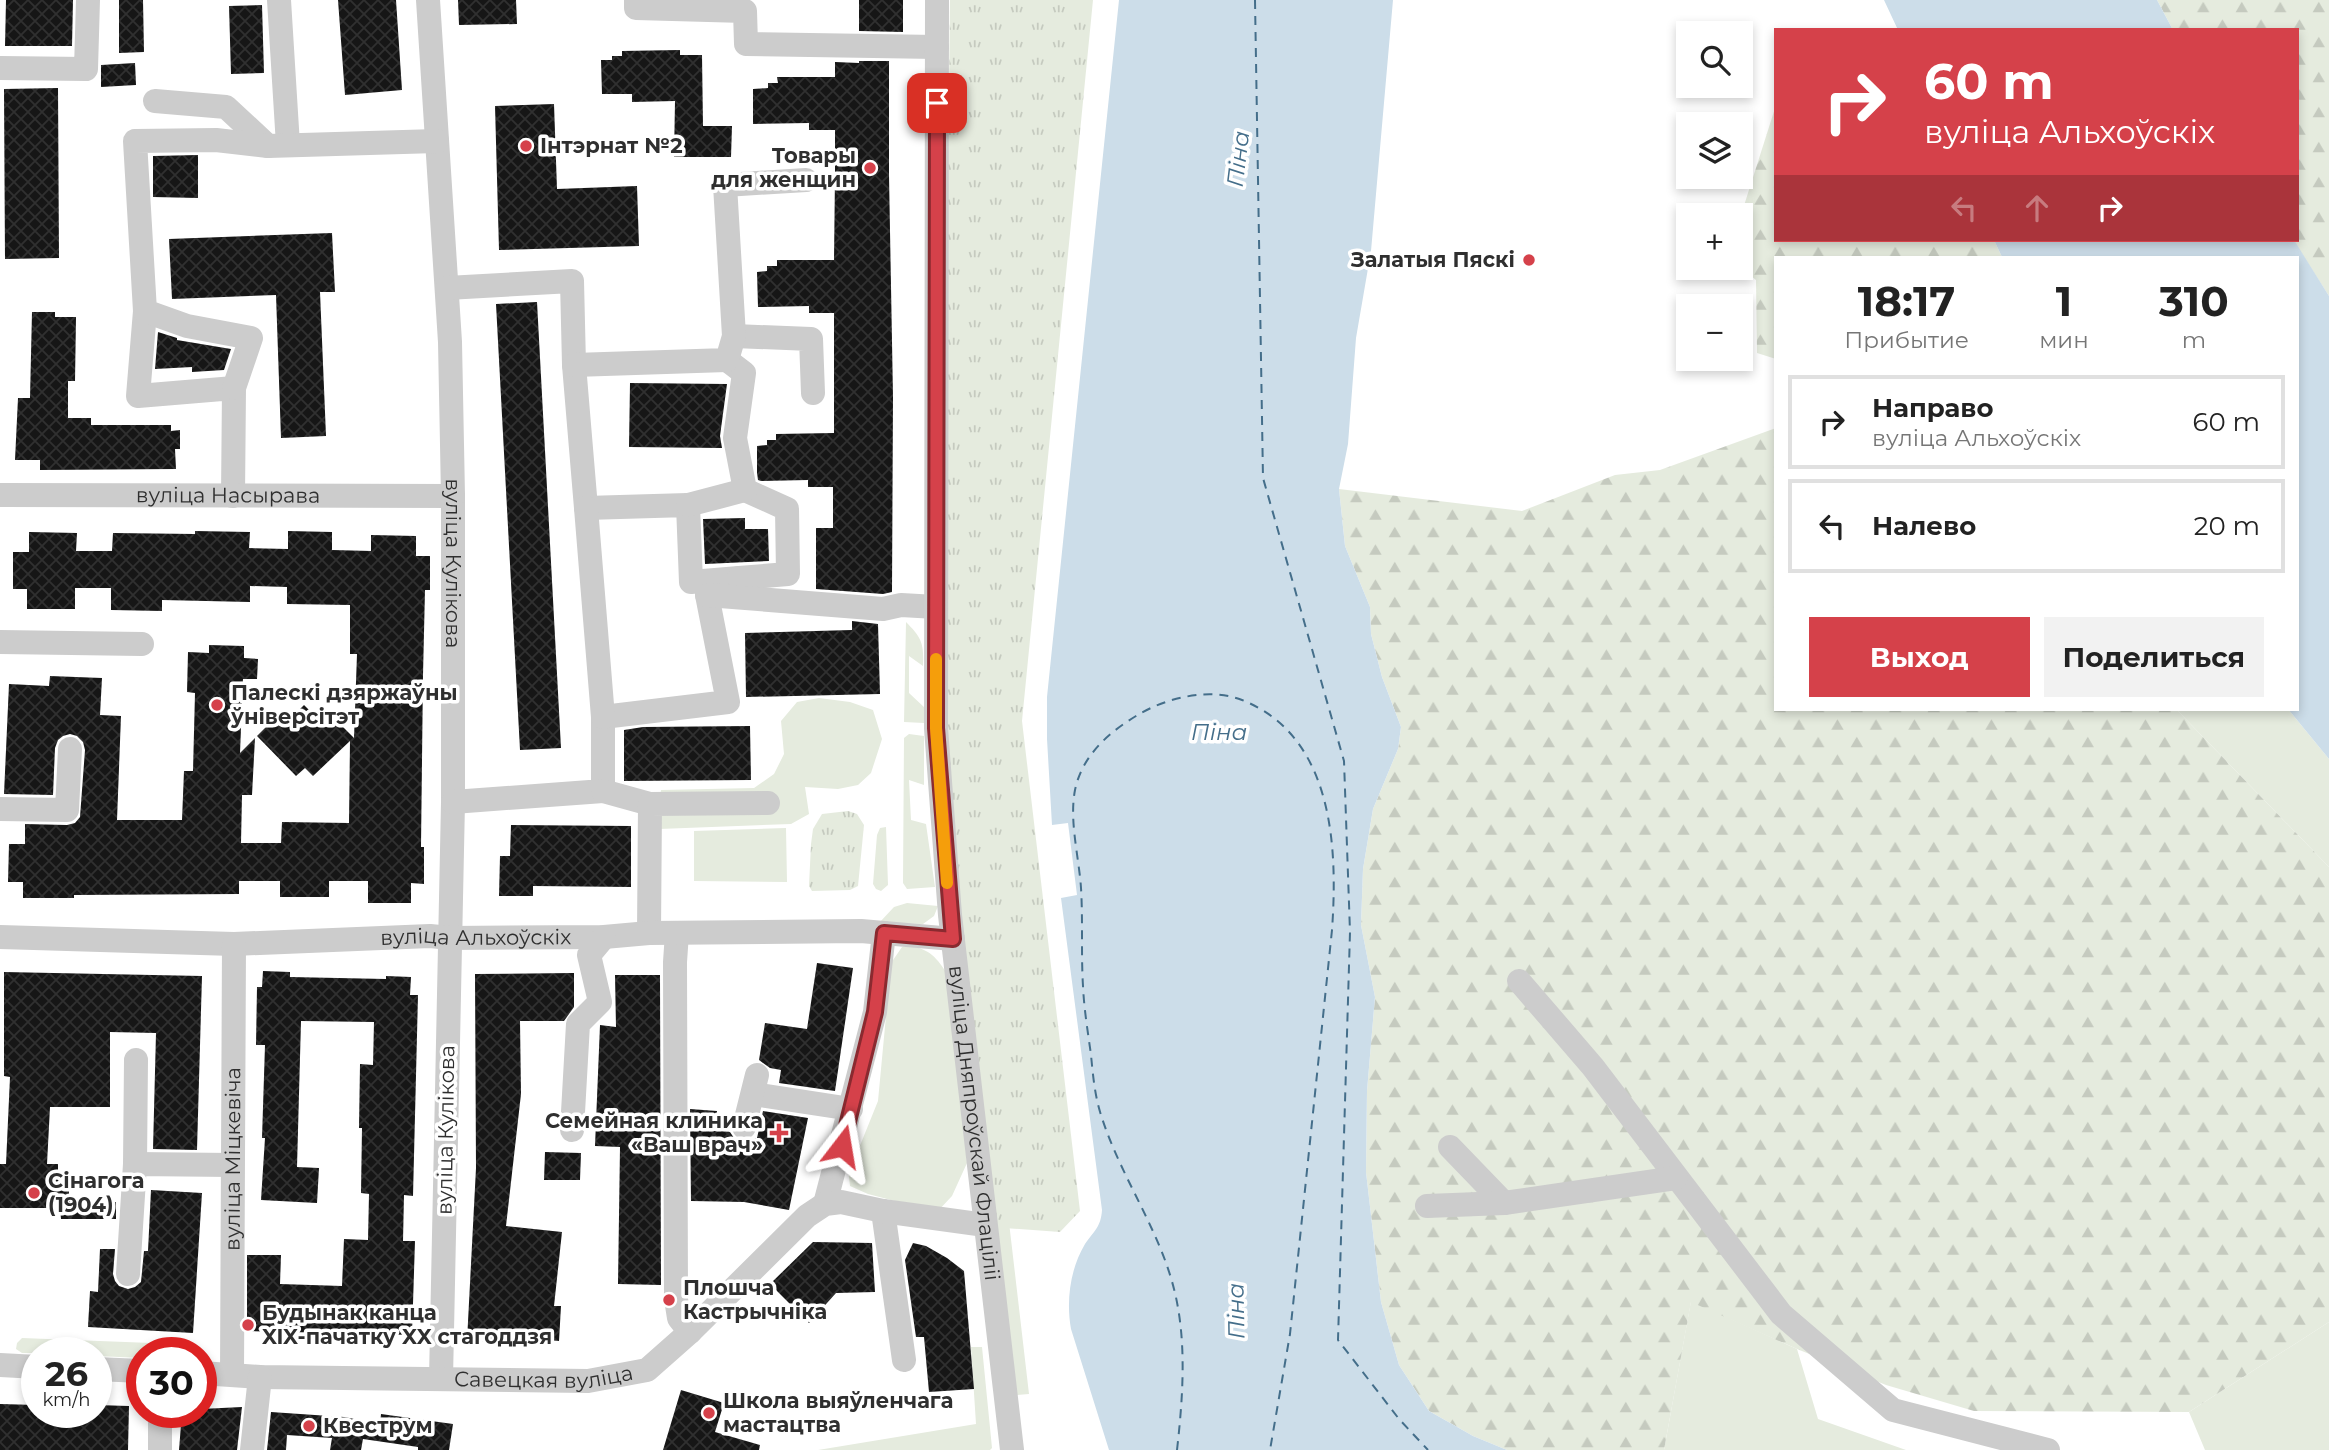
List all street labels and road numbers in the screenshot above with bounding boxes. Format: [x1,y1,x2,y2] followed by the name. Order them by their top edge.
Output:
[441,478,466,648] street label: вуліца Кулікова
[136,482,320,508] street label: вуліца Насырава
[380,922,571,950] street label: вуліца Альхоўскіх
[944,964,1005,1282] street label: вуліца Дняпроўскай Флаціліі
[432,1045,459,1215] street label: вуліца Кулікова
[220,1067,245,1251] street label: вуліца Міцкевіча
[454,1360,635,1393] street label: Савецкая вуліца

